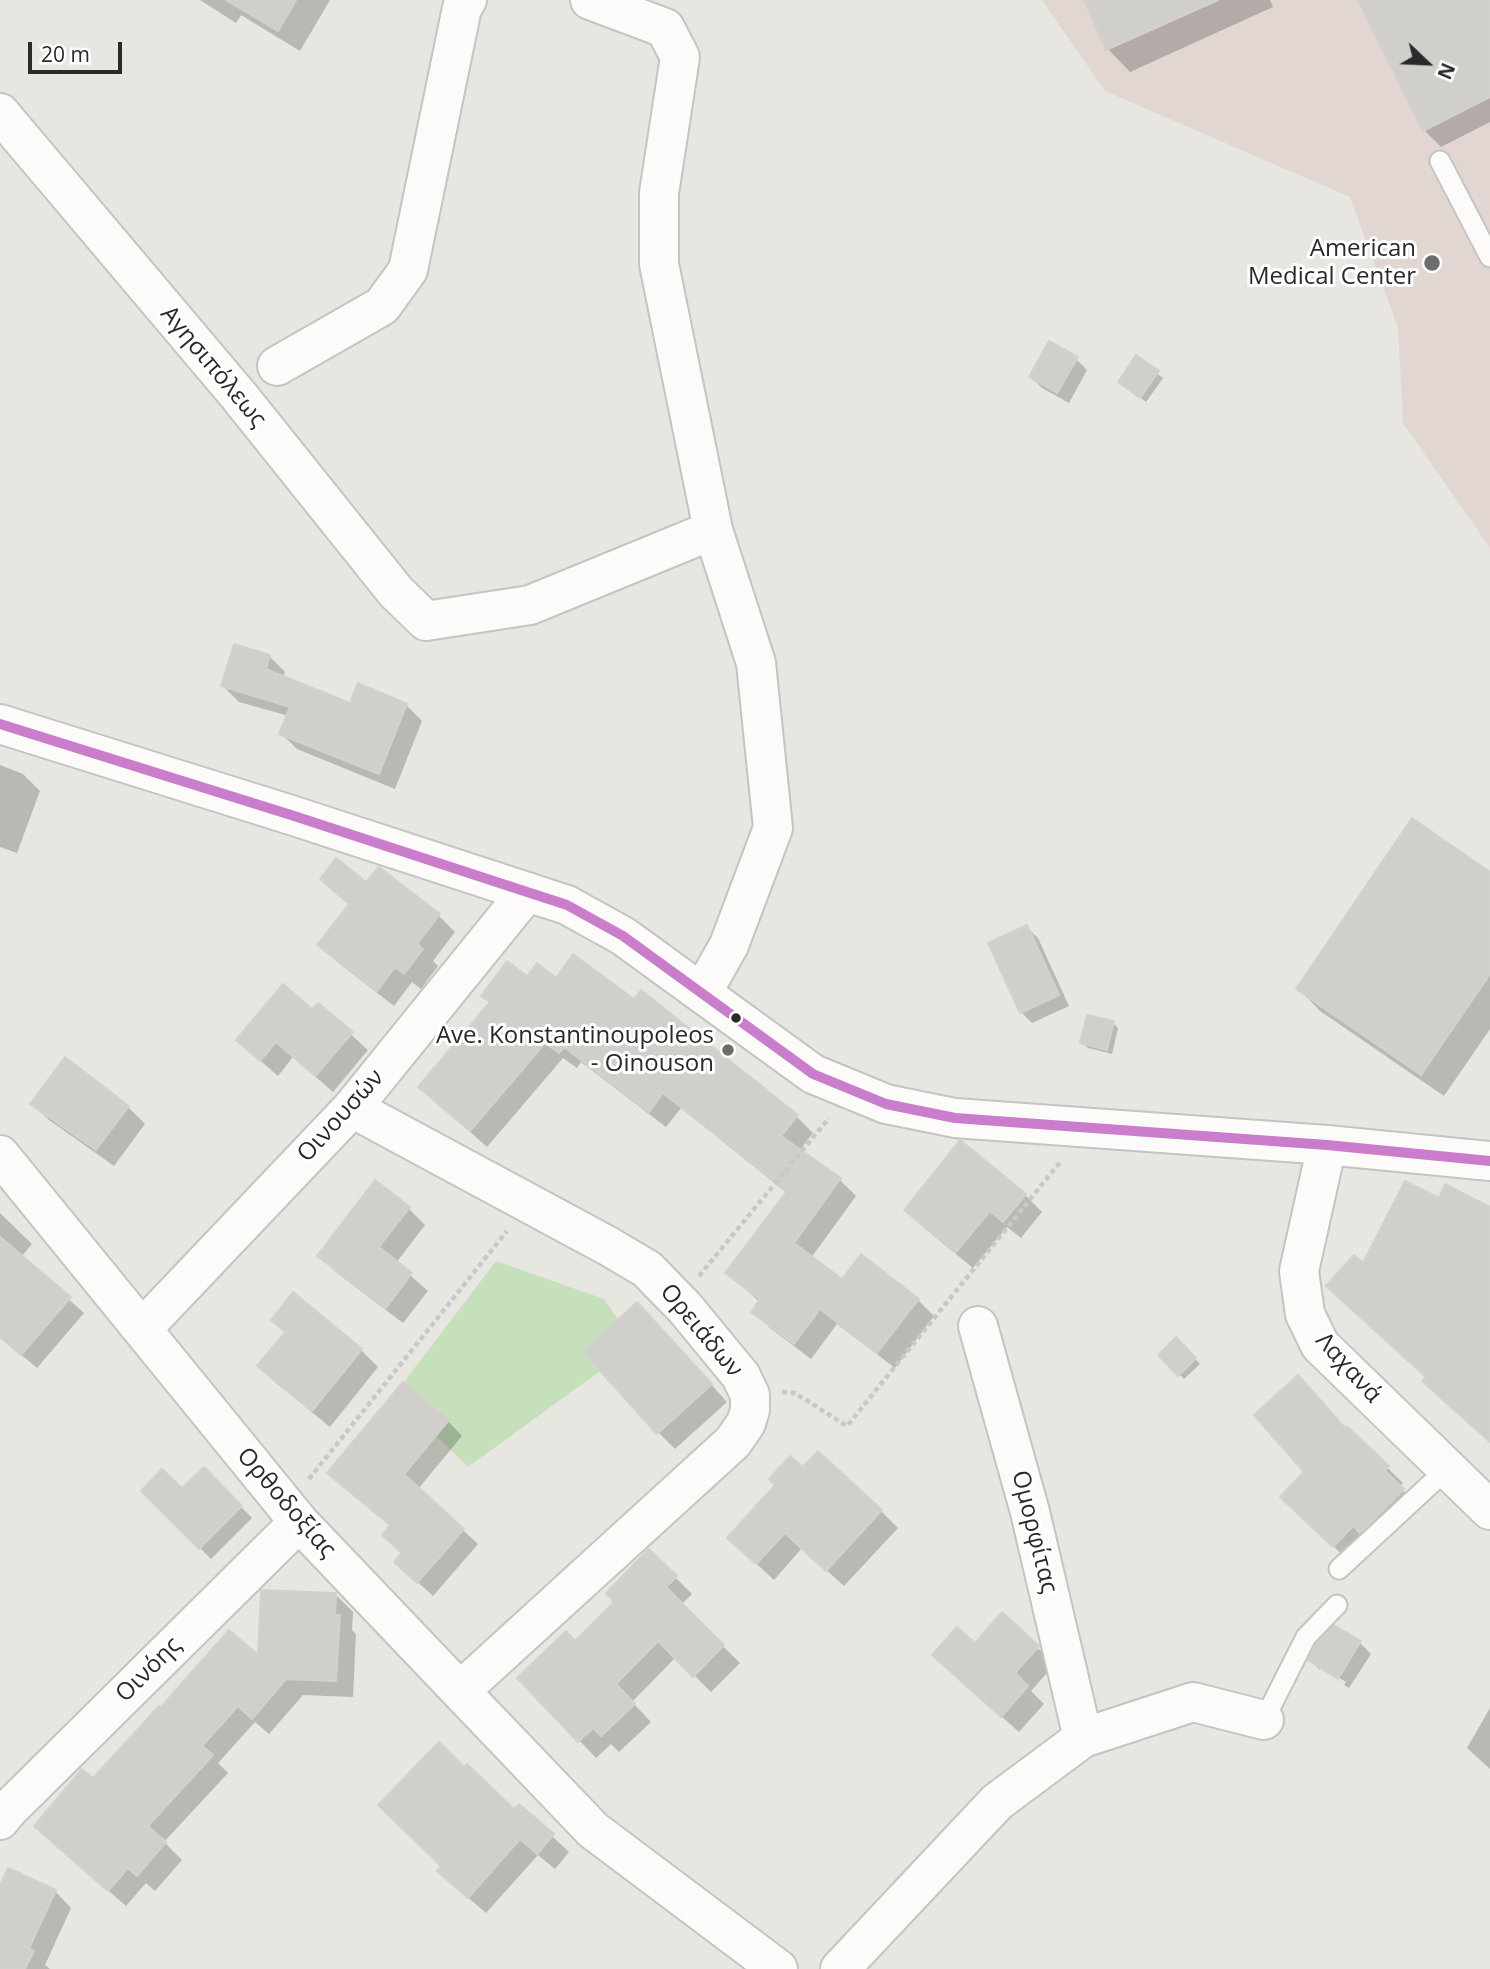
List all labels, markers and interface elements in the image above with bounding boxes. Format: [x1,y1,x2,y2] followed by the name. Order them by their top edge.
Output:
[32,28,126,72] scale bar
[1392,28,1462,98] north arrow
[41,40,90,68] text: 20 m
[1431,59,1461,83] text: N
[1248,235,1416,291] place label: American Medical Center
[1422,253,1442,273] marker: American Medical Center
[154,300,272,434] street label: Αγησιπόλεως
[729,1011,743,1025] unlabelled marker
[436,1022,714,1078] place label: Ave. Konstantinoupoleos - Oinouson
[720,1042,736,1058] marker: Ave. Konstantinoupoleos - Oinouson
[292,1064,390,1168] street label: Οινουσών
[654,1278,748,1384] street label: Ορειάδων
[1309,1327,1387,1409] street label: Λαχανά
[230,1442,342,1564] street label: Ορθοδοξίας
[1005,1468,1063,1596] street label: Ομορφίτας
[110,1631,188,1709] street label: Οινόης

